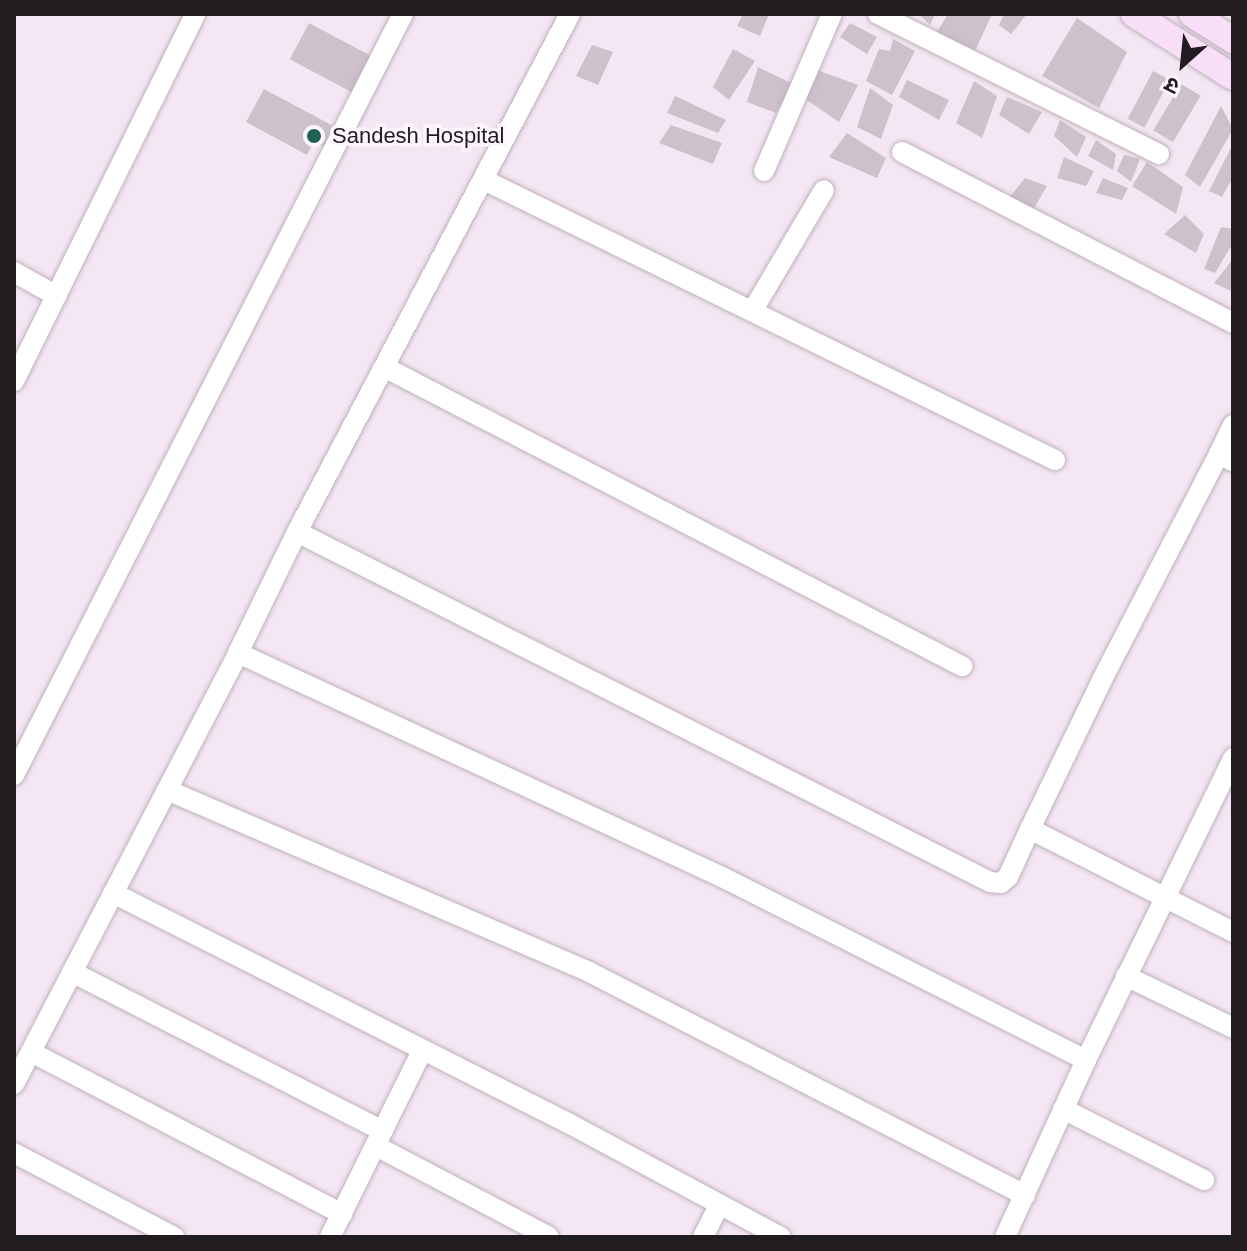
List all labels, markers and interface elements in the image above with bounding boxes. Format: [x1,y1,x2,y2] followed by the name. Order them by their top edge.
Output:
[1143,24,1223,104] north arrow
[1160,72,1183,100] text: उ
[332,123,504,149] place label: Sandesh Hospital
[303,125,325,147] marker: Sandesh Hospital

